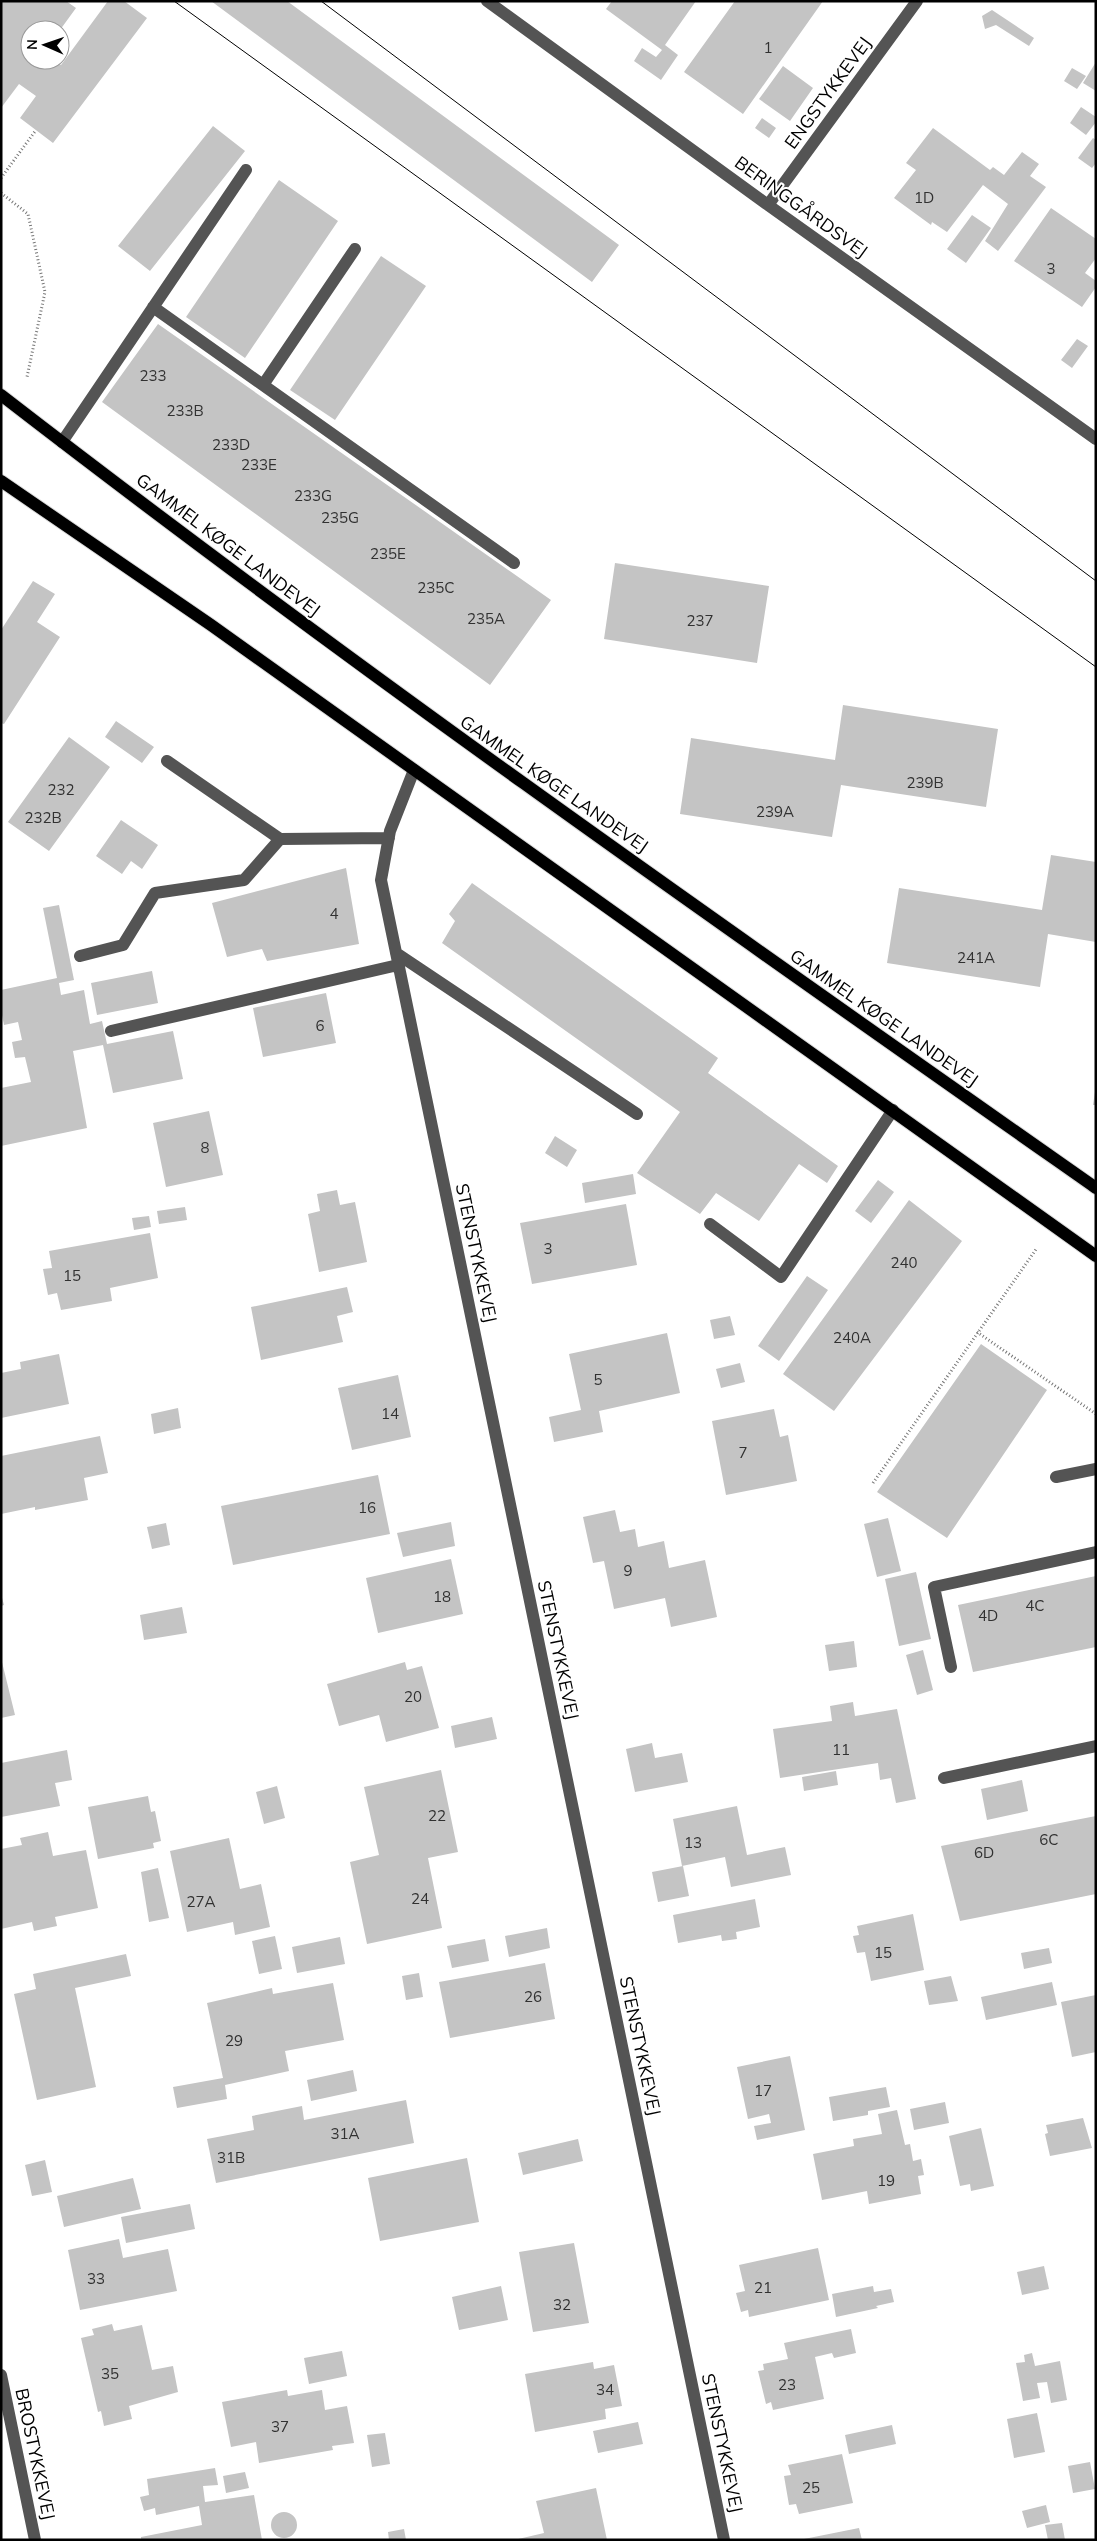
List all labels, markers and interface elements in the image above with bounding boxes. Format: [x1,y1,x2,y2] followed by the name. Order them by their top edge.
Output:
[20,20,70,70] north arrow
[779,32,876,153] street label: ENGSTYKKEVEJ
[763,38,773,57] house number: 1
[23,39,41,50] text: N
[730,151,872,263] street label: BERINGGÅRDSVEJ
[914,188,934,207] house number: 1D
[1046,259,1056,278] house number: 3
[139,366,167,385] house number: 233
[166,401,204,420] house number: 233B
[212,435,250,454] house number: 233D
[241,455,277,474] house number: 233E
[132,468,325,621] street label: GAMMEL KØGE LANDEVEJ
[294,486,332,505] house number: 233G
[321,508,359,527] house number: 235G
[370,544,406,563] house number: 235E
[417,578,455,597] house number: 235C
[467,609,505,628] house number: 235A
[686,611,714,630] house number: 237
[456,710,653,857] street label: GAMMEL KØGE LANDEVEJ
[906,773,944,792] house number: 239B
[47,780,75,799] house number: 232
[756,802,794,821] house number: 239A
[24,808,62,827] house number: 232B
[329,904,339,923] house number: 4
[786,944,983,1091] street label: GAMMEL KØGE LANDEVEJ
[957,948,995,967] house number: 241A
[315,1016,325,1035] house number: 6
[200,1138,210,1157] house number: 8
[451,1181,502,1324] street label: STENSTYKKEVEJ
[543,1239,553,1258] house number: 3
[890,1253,918,1272] house number: 240
[63,1266,81,1285] house number: 15
[833,1328,871,1347] house number: 240A
[593,1370,603,1389] house number: 5
[381,1404,399,1423] house number: 14
[738,1443,748,1462] house number: 7
[358,1498,376,1517] house number: 16
[623,1561,633,1580] house number: 9
[533,1578,584,1721] street label: STENSTYKKEVEJ
[433,1587,451,1606] house number: 18
[1025,1596,1045,1615] house number: 4C
[978,1606,998,1625] house number: 4D
[404,1687,422,1706] house number: 20
[832,1740,850,1759] house number: 11
[428,1806,446,1825] house number: 22
[1039,1830,1059,1849] house number: 6C
[684,1833,702,1852] house number: 13
[974,1843,994,1862] house number: 6D
[411,1889,429,1908] house number: 24
[186,1892,216,1911] house number: 27A
[874,1943,892,1962] house number: 15
[615,1974,666,2117] street label: STENSTYKKEVEJ
[524,1987,542,2006] house number: 26
[225,2031,243,2050] house number: 29
[754,2081,772,2100] house number: 17
[330,2124,360,2143] house number: 31A
[217,2148,245,2167] house number: 31B
[877,2171,895,2190] house number: 19
[87,2269,105,2288] house number: 33
[754,2278,772,2297] house number: 21
[553,2295,571,2314] house number: 32
[101,2364,119,2383] house number: 35
[697,2371,748,2514] street label: STENSTYKKEVEJ
[778,2375,796,2394] house number: 23
[596,2380,614,2399] house number: 34
[10,2386,61,2522] street label: BROSTYKKEVEJ
[271,2417,289,2436] house number: 37
[802,2478,820,2497] house number: 25

